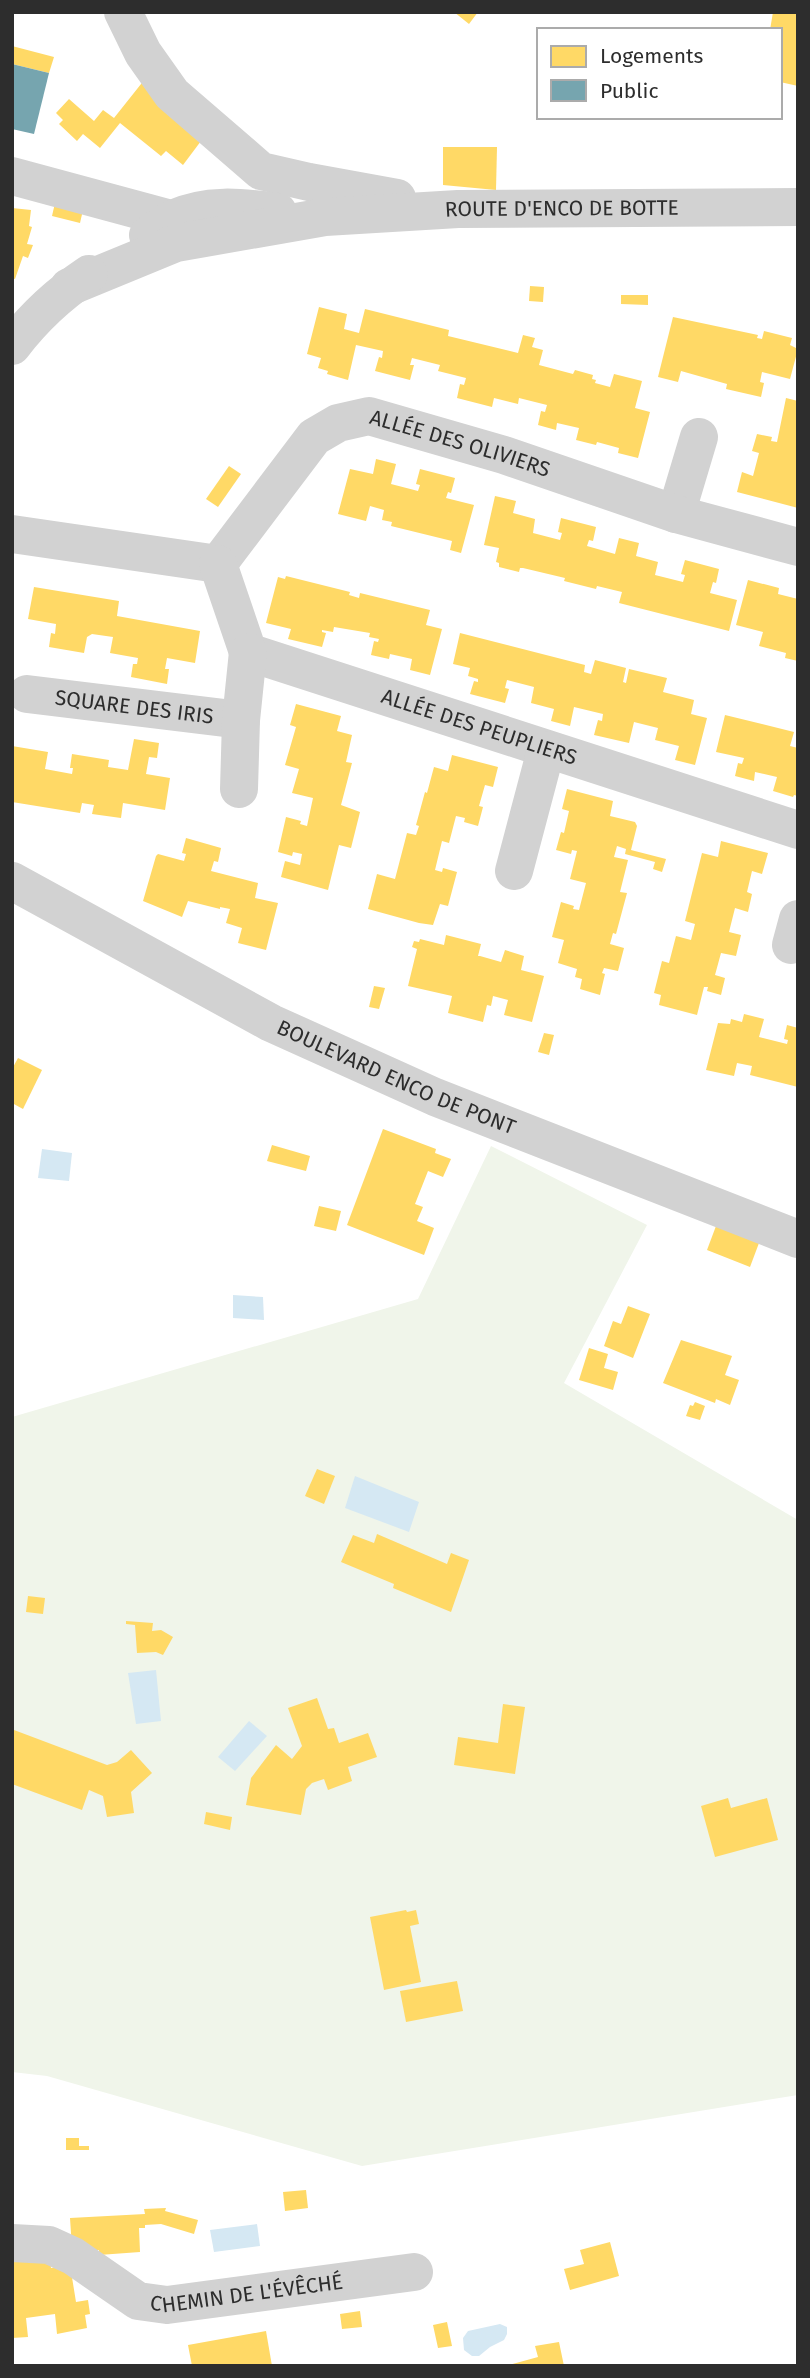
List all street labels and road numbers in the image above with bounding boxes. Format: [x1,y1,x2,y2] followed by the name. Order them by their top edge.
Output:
[444,195,679,223] street label: ROUTE D'ENCO DE BOTTE
[367,404,554,483] street label: ALLÉE DES OLIVIERS
[378,683,580,771] street label: ALLÉE DES PEUPLIERS
[54,685,215,730] street label: SQUARE DES IRIS
[273,1014,519,1140] street label: BOULEVARD ENCO DE PONT
[148,2269,345,2319] street label: CHEMIN DE L'ÉVÊCHÉ

